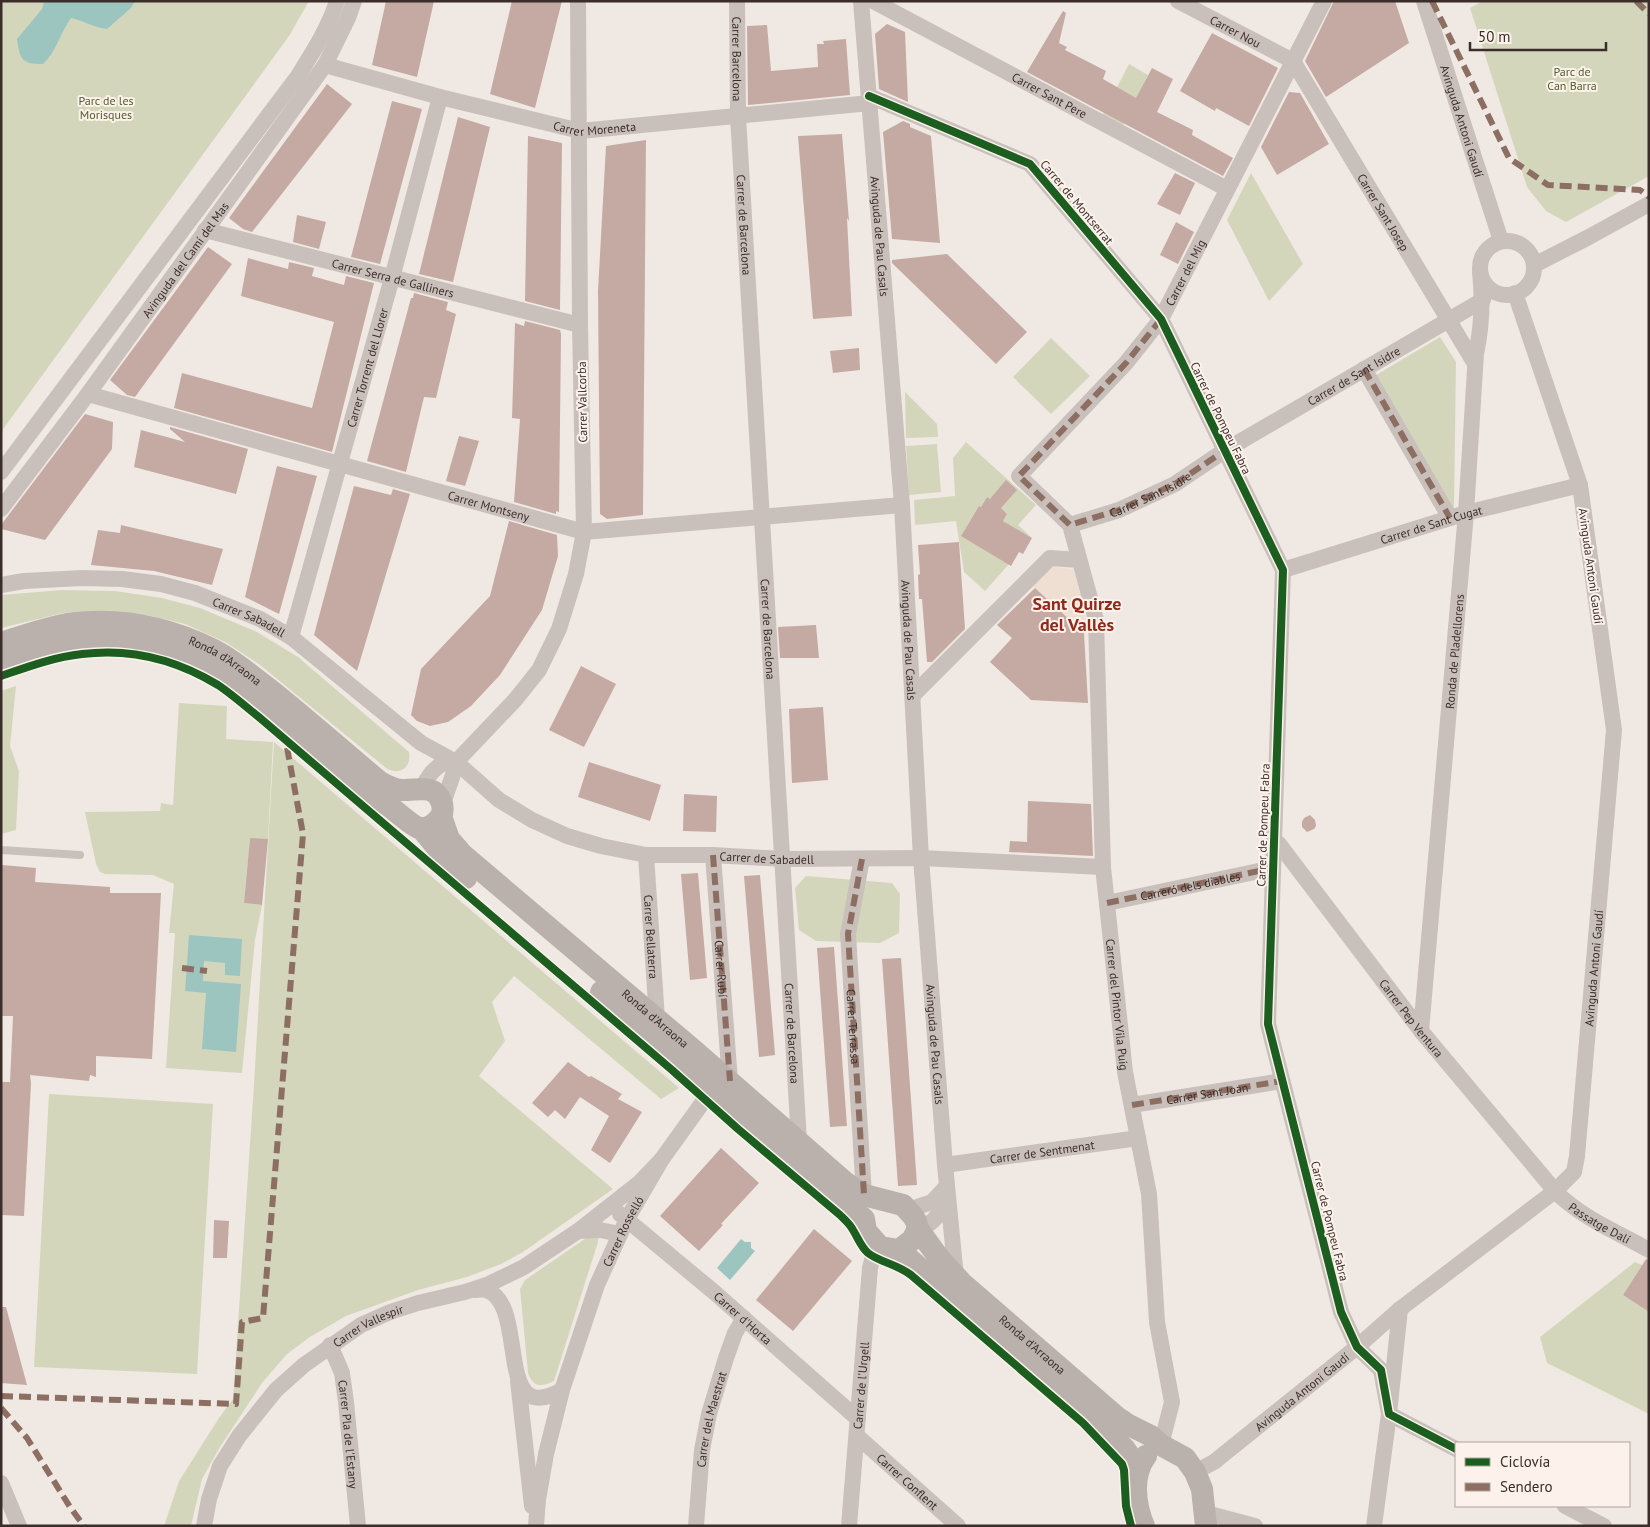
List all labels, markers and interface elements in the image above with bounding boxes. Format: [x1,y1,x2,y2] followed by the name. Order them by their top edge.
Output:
[1208,12,1264,50] street label: Carrer Nou
[730,16,745,102] street label: Carrer Barcelona
[1470,20,1606,52] scale bar
[1478,27,1511,46] text: 50 m
[1438,63,1487,179] street label: Avinguda Antoni Gaudí
[1547,64,1597,93] park label: Parc de Can Barra
[1009,69,1090,121] street label: Carrer Sant Pere
[78,93,134,122] park label: Parc de les Morisques
[552,117,637,138] street label: Carrer Moreneta
[1037,157,1117,247] street label: Carrer de Montserrat
[1355,171,1413,254] street label: Carrer Sant Josep
[734,174,755,276] street label: Carrer de Barcelona
[868,175,893,297] street label: Avinguda de Pau Casals
[138,199,232,320] street label: Avinguda del Camí del Mas
[1162,237,1208,308] street label: Carrer del Mig
[331,255,456,300] street label: Carrer Serra de Galliners
[343,306,391,429] street label: Carrer Torrent del Llorer
[1305,343,1403,408] street label: Carrer de Sant Isidre
[1187,359,1255,477] street label: Carrer de Pompeu Fabra
[574,361,590,443] street label: Carrer Vallcorba
[1108,468,1194,520] street label: Carrer Sant Isidre
[446,487,532,524] street label: Carrer Montseny
[1378,502,1484,547] street label: Carrer de Sant Cugat
[1575,507,1607,625] street label: Avinguda Antoni Gaudí
[758,578,779,680] street label: Carrer de Barcelona
[899,579,920,701] street label: Avinguda de Pau Casals
[1032,592,1122,636] district label: Sant Quirze del Vallès
[211,593,289,640] street label: Carrer Sabadell
[1442,593,1466,709] street label: Ronda de Pladellorens
[187,632,265,688] street label: Ronda d'Arraona
[1253,763,1273,887] street label: Carrer de Pompeu Fabra
[719,848,814,867] street label: Carrer de Sabadell
[1139,868,1242,903] street label: Carreró dels diables
[641,894,662,980] street label: Carrer Bellaterra
[1581,909,1606,1027] street label: Avinguda Antoni Gaudí
[1103,938,1132,1071] street label: Carrer del Pintor Vila Puig
[712,939,731,998] street label: Carrer Rubí
[1376,976,1447,1060] street label: Carrer Pep Ventura
[782,983,803,1084] street label: Carrer de Barcelona
[923,984,948,1105] street label: Avinguda de Pau Casals
[619,986,692,1051] street label: Ronda d'Arraona
[844,988,863,1065] street label: Carrer Terrassa
[1165,1079,1249,1107] street label: Carrer Sant Joan
[989,1137,1095,1166] street label: Carrer de Sentmenat
[1308,1159,1352,1283] street label: Carrer de Pompeu Fabra
[599,1193,646,1269] street label: Carrer Rosselló
[1566,1199,1633,1246] street label: Passatge Dalí
[711,1288,775,1347] street label: Carrer d'Horta
[330,1301,405,1350] street label: Carrer Vallespir
[996,1311,1069,1377] street label: Ronda d'Arraona
[849,1341,872,1430] street label: Carrer de l'Urgell
[1251,1349,1352,1434] street label: Avinguda Antoni Gaudí
[693,1369,729,1468] street label: Carrer del Maestrat
[336,1379,362,1490] street label: Carrer Pla de l'Estany
[1455,1442,1630,1507] legend
[874,1450,942,1513] street label: Carrer Conflent
[1500,1452,1550,1471] text: Ciclovía
[1500,1477,1553,1496] text: Sendero

